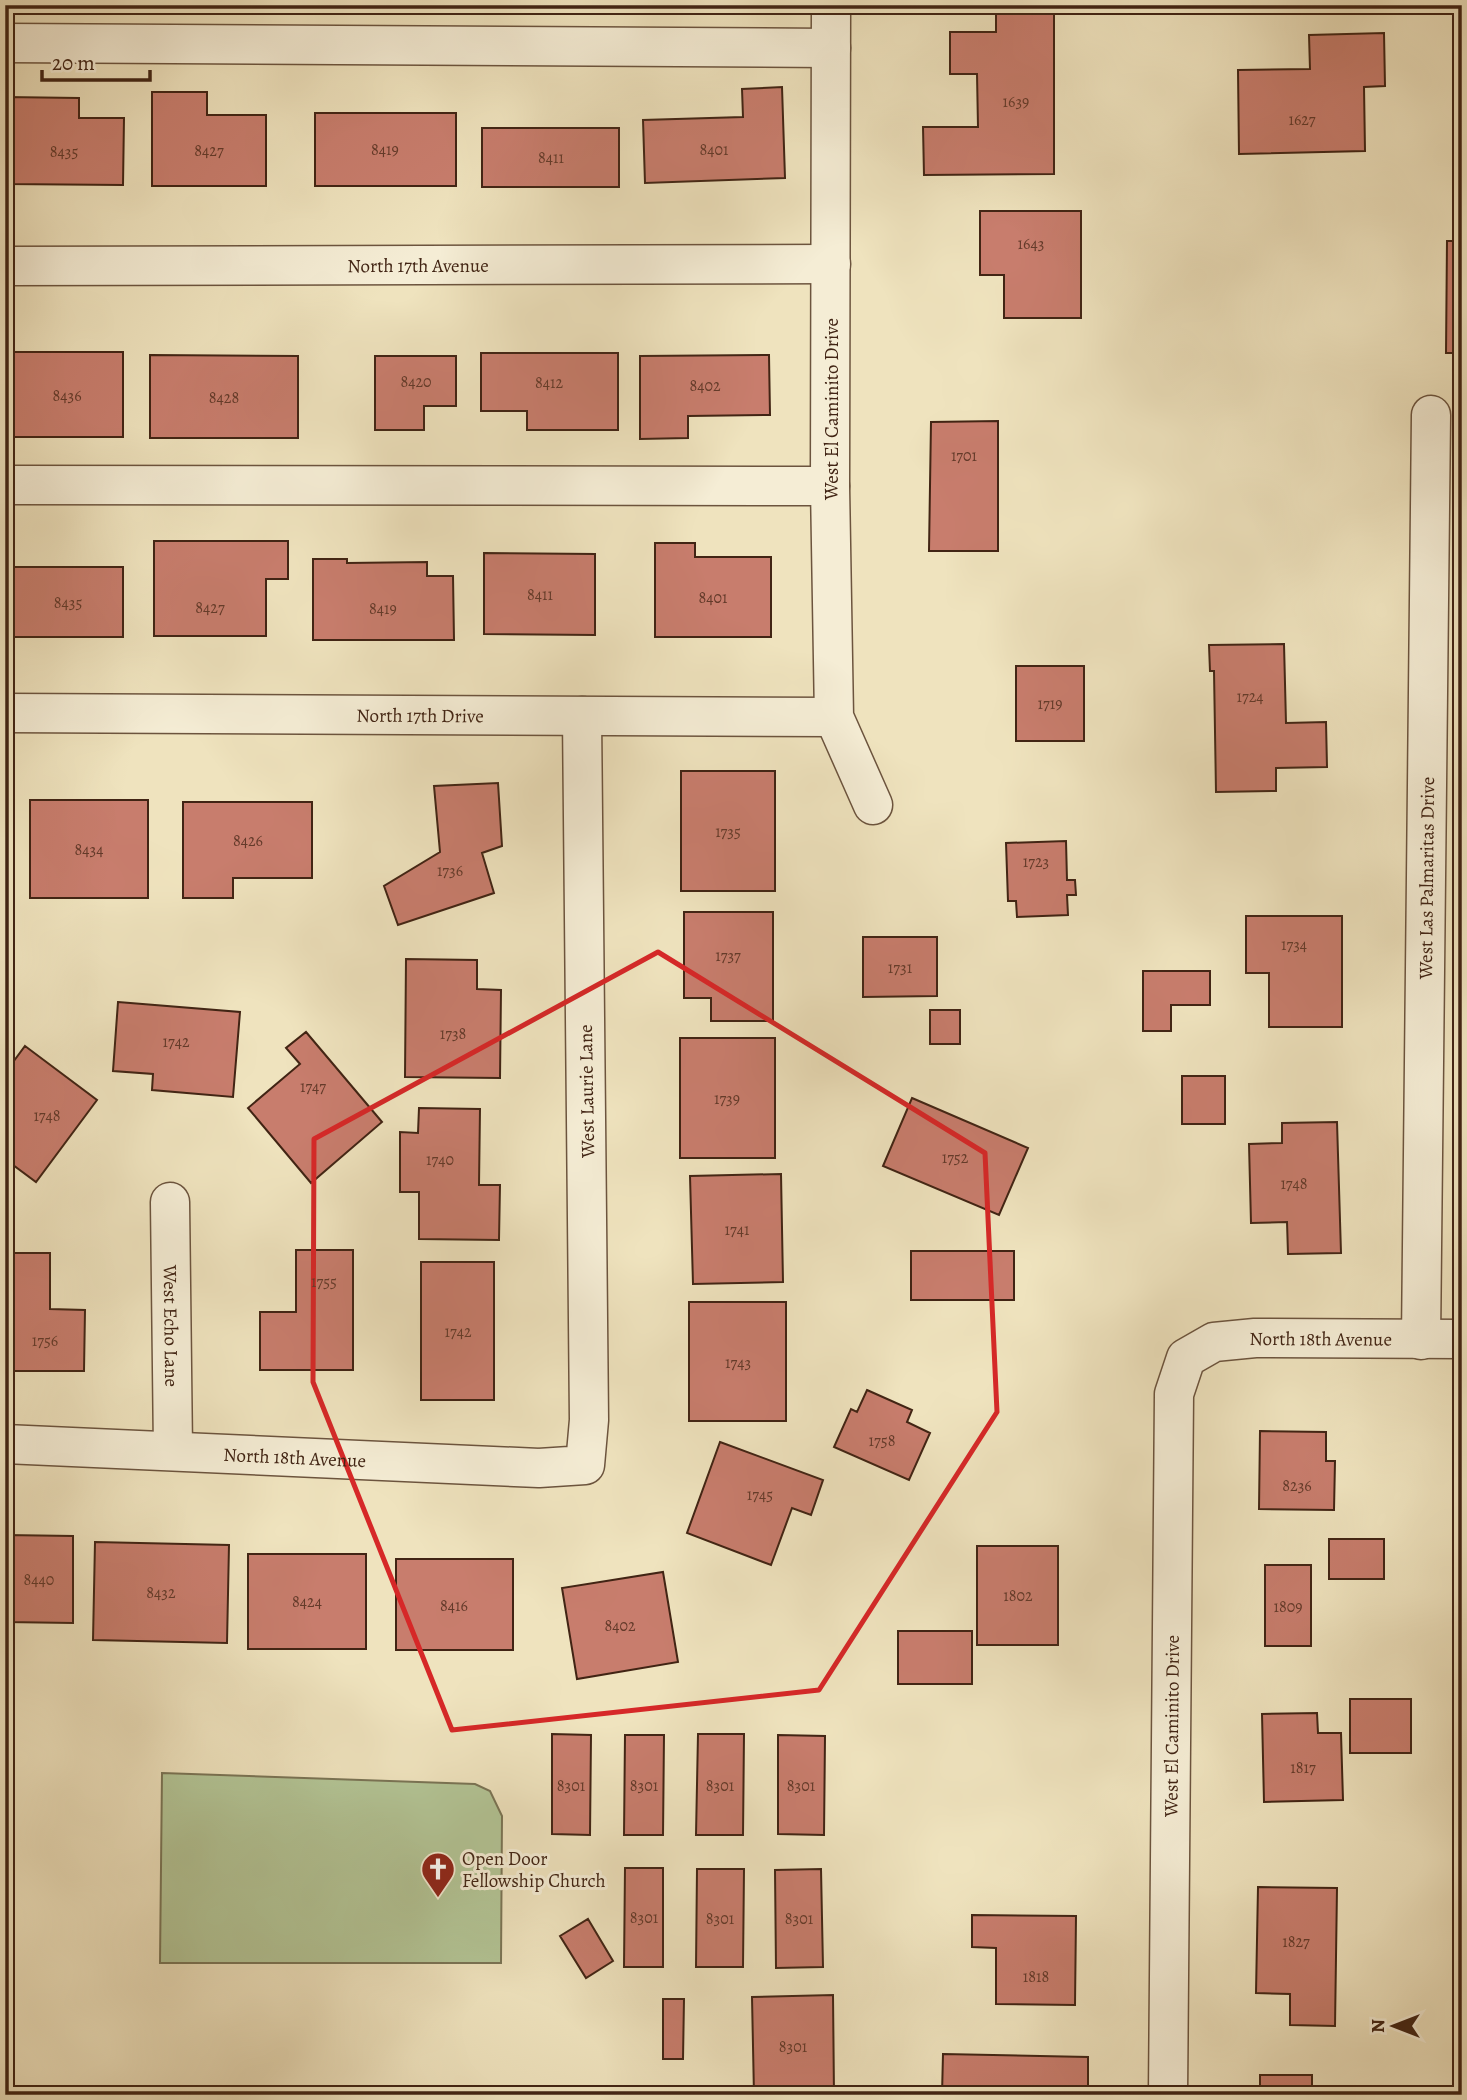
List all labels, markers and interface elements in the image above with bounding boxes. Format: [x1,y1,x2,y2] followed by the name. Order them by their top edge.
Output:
[42,38,150,82] scale bar
[52,49,95,77] text: 20 m
[1003,91,1029,113] house number: 1639
[1288,109,1316,131] house number: 1627
[371,139,399,161] house number: 8419
[699,139,729,161] house number: 8401
[194,140,224,162] house number: 8427
[50,141,78,163] house number: 8435
[538,147,565,169] house number: 8411
[1018,233,1044,255] house number: 1643
[347,253,489,279] street label: North 17th Avenue
[819,318,845,501] street label: West El Caminito Drive
[400,371,432,393] house number: 8420
[535,372,563,394] house number: 8412
[689,375,721,397] house number: 8402
[52,385,82,407] house number: 8436
[209,387,239,409] house number: 8428
[951,445,978,467] house number: 1701
[527,584,554,606] house number: 8411
[698,587,728,609] house number: 8401
[54,592,82,614] house number: 8435
[195,597,225,619] house number: 8427
[369,598,397,620] house number: 8419
[1236,686,1264,708] house number: 1724
[1038,693,1062,715] house number: 1719
[356,703,484,729] street label: North 17th Drive
[1413,777,1441,980] street label: West Las Palmaritas Drive
[715,821,741,843] house number: 1735
[233,830,263,852] house number: 8426
[75,839,103,861] house number: 8434
[1023,851,1049,873] house number: 1723
[437,860,463,882] house number: 1736
[1281,934,1307,956] house number: 1734
[715,945,741,967] house number: 1737
[888,957,913,979] house number: 1731
[440,1023,466,1045] house number: 1738
[573,1024,601,1159] street label: West Laurie Lane
[162,1031,190,1053] house number: 1742
[300,1076,326,1098] house number: 1747
[714,1088,740,1110] house number: 1739
[33,1105,61,1127] house number: 1748
[942,1147,969,1169] house number: 1752
[426,1149,454,1171] house number: 1740
[1280,1173,1308,1195] house number: 1748
[725,1219,750,1241] house number: 1741
[157,1264,184,1387] street label: West Echo Lane
[311,1271,337,1293] house number: 1755
[444,1321,472,1343] house number: 1742
[1249,1326,1392,1353] street label: North 18th Avenue
[32,1330,58,1352] house number: 1756
[725,1352,751,1374] house number: 1743
[869,1430,895,1452] house number: 1758
[223,1442,367,1474] street label: North 18th Avenue
[1282,1475,1312,1497] house number: 8236
[747,1484,773,1506] house number: 1745
[24,1569,54,1591] house number: 8440
[146,1582,176,1604] house number: 8432
[1003,1585,1033,1607] house number: 1802
[292,1591,322,1613] house number: 8424
[440,1595,468,1617] house number: 8416
[1273,1596,1303,1618] house number: 1809
[604,1615,636,1637] house number: 8402
[1158,1635,1186,1818] street label: West El Caminito Drive
[1290,1757,1316,1779] house number: 1817
[557,1775,586,1797] house number: 8301
[630,1775,659,1797] house number: 8301
[706,1775,735,1797] house number: 8301
[787,1775,816,1797] house number: 8301
[462,1846,606,1894] place label: Open Door Fellowship Church
[419,1850,457,1899] church icon: Open Door Fellowship Church
[630,1907,659,1929] house number: 8301
[706,1908,735,1930] house number: 8301
[785,1908,814,1930] house number: 8301
[1282,1931,1310,1953] house number: 1827
[1023,1966,1049,1988] house number: 1818
[1358,1992,1428,2062] north arrow
[1365,2019,1391,2033] text: N
[779,2036,808,2058] house number: 8301

